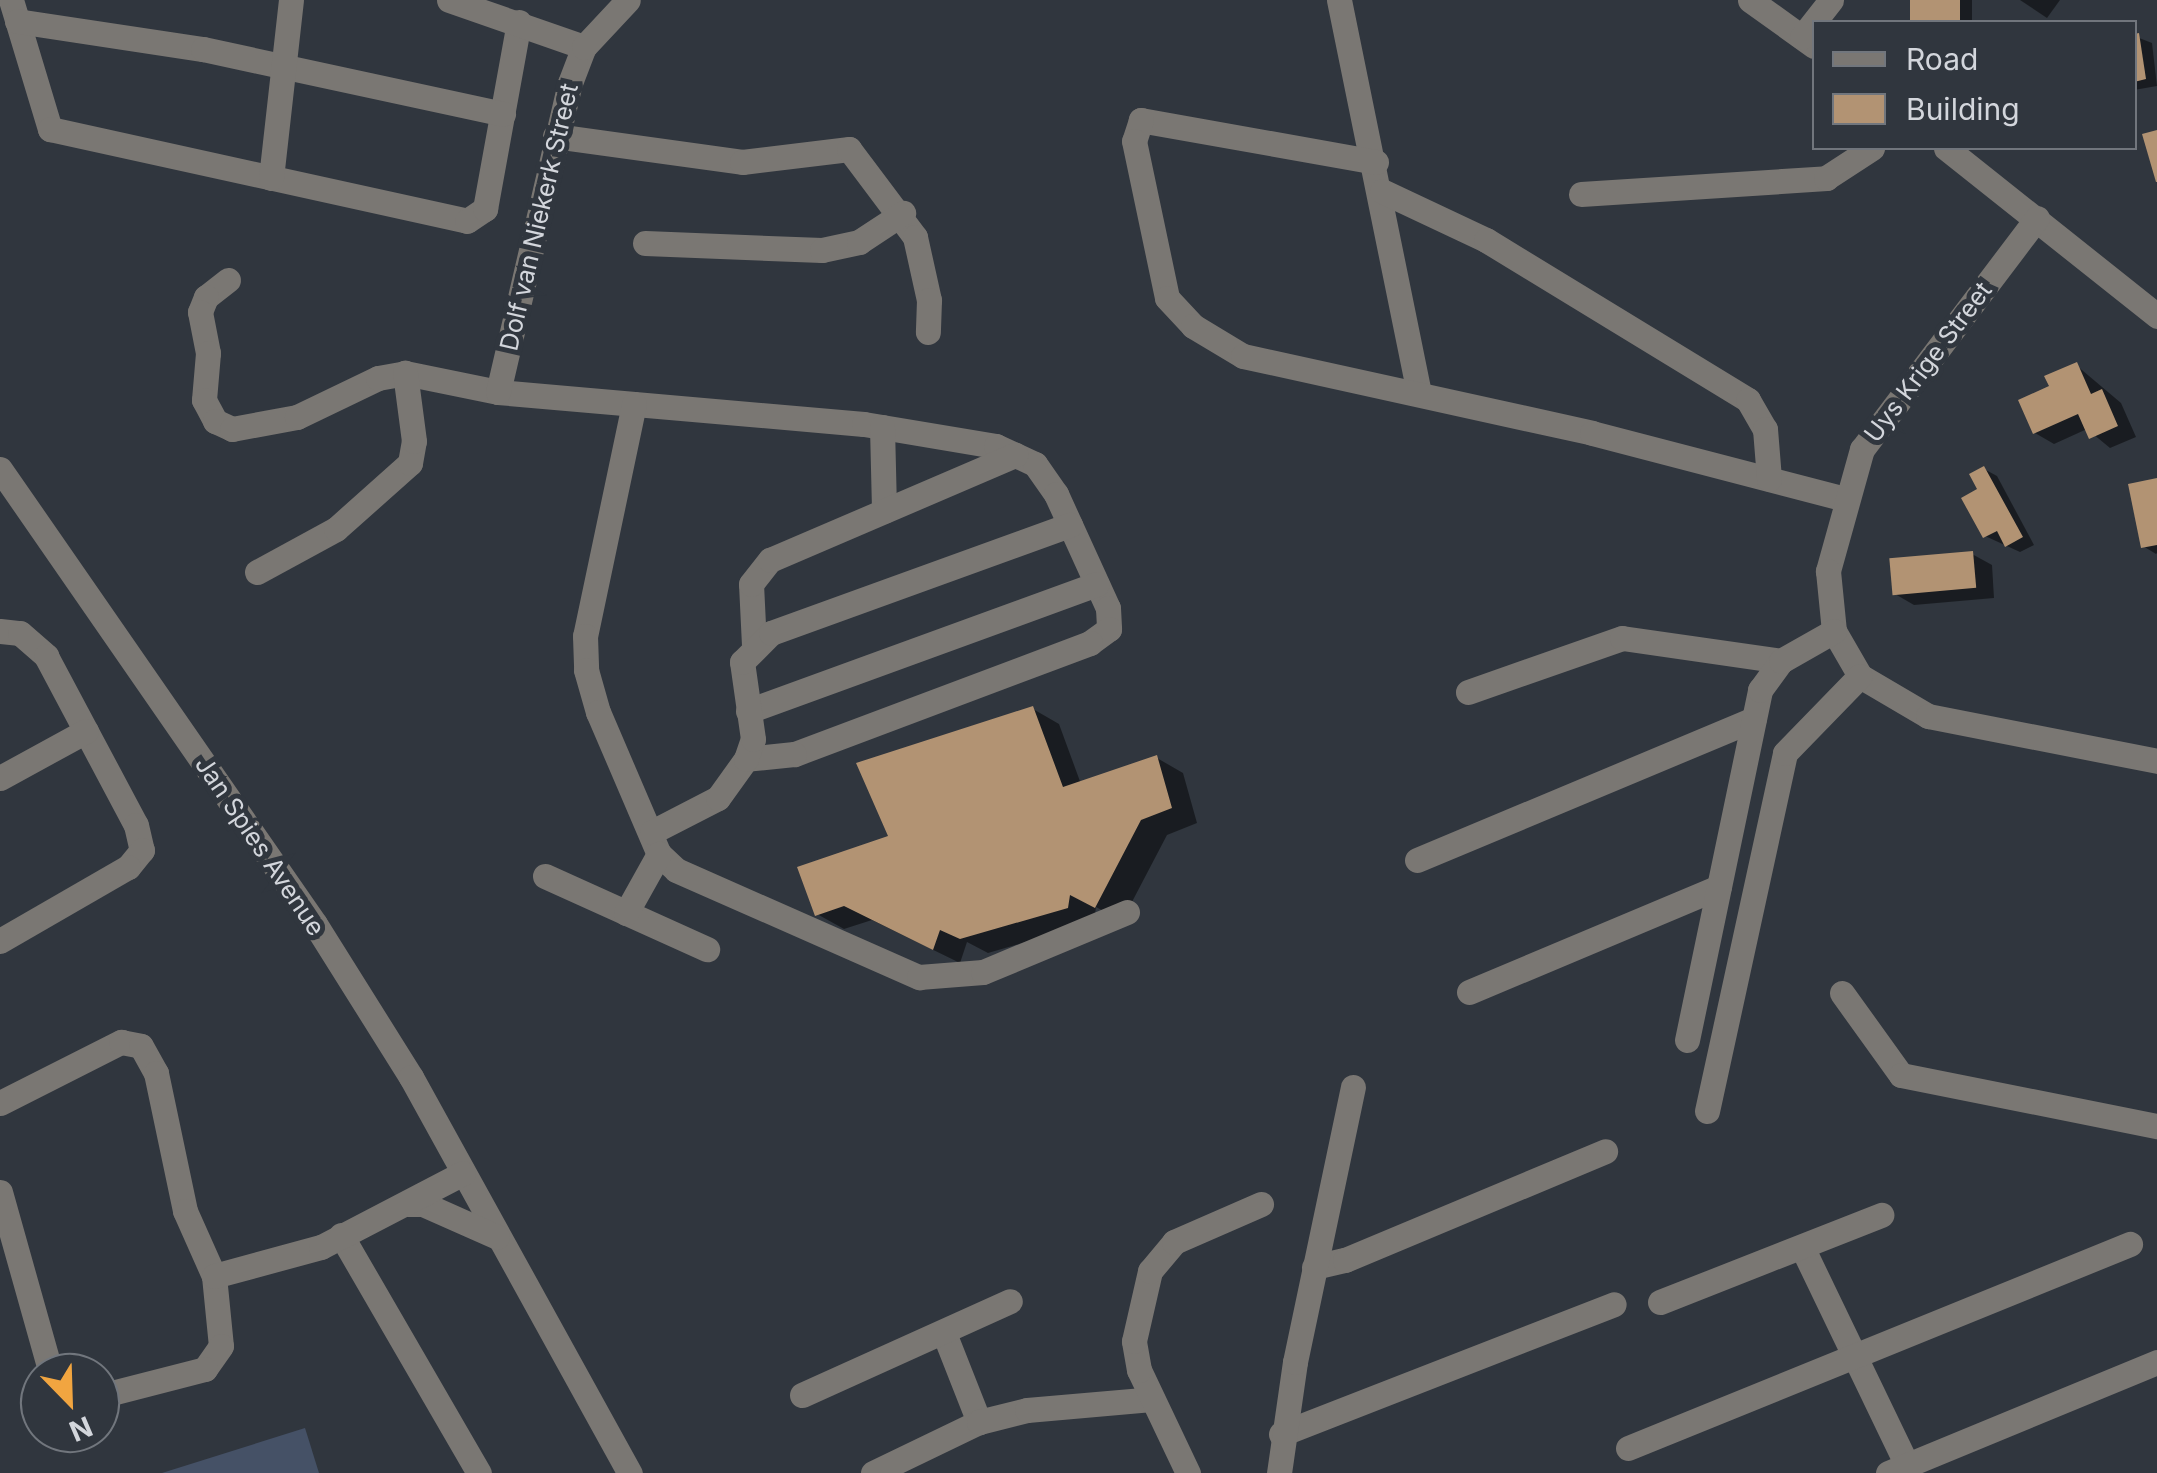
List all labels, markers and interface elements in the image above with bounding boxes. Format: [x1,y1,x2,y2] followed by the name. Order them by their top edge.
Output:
[1812,20,2137,150] legend
[1906,41,1978,77] text: Road
[494,80,584,354] street label: Dolf van Niekerk Street
[1906,91,2020,127] text: Building
[1858,276,1998,448] street label: Uys Krige Street
[189,751,331,941] street label: Jan Spies Avenue
[20,1353,120,1453] north arrow
[64,1409,97,1449] text: N

